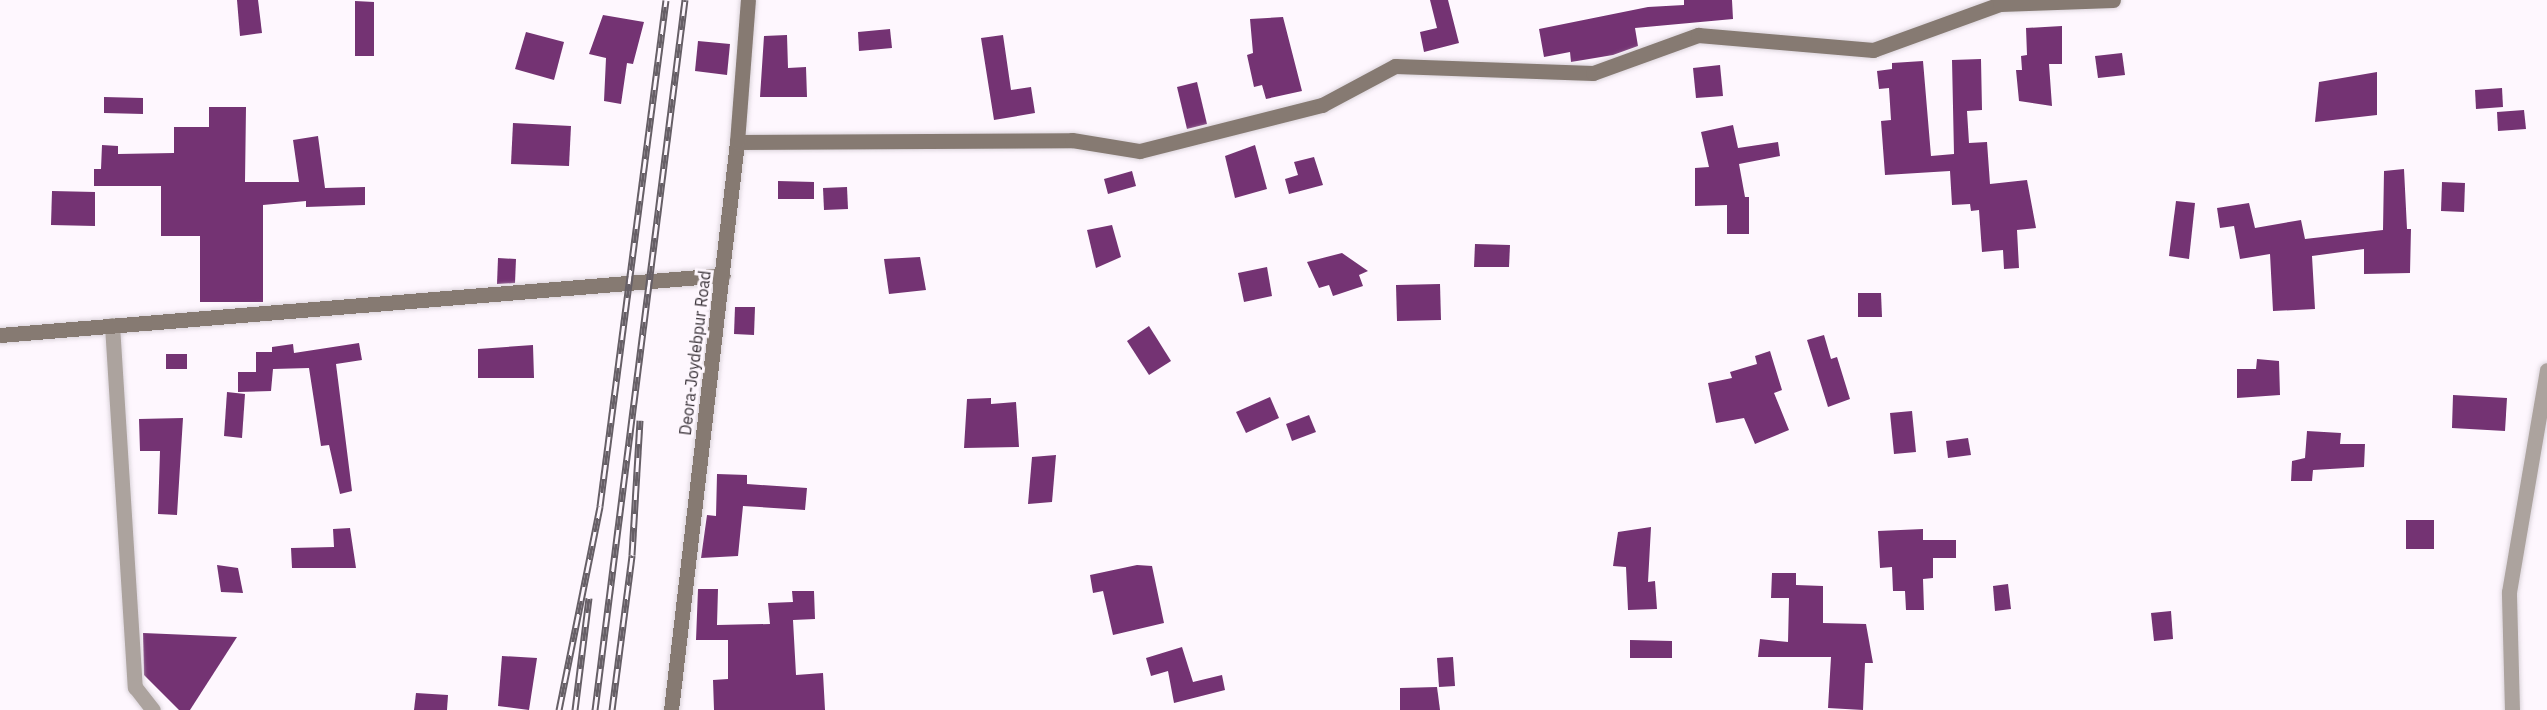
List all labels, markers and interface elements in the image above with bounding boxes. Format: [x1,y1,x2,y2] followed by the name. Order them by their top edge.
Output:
[675,270,715,436] street label: Deora-Joydebpur Road

